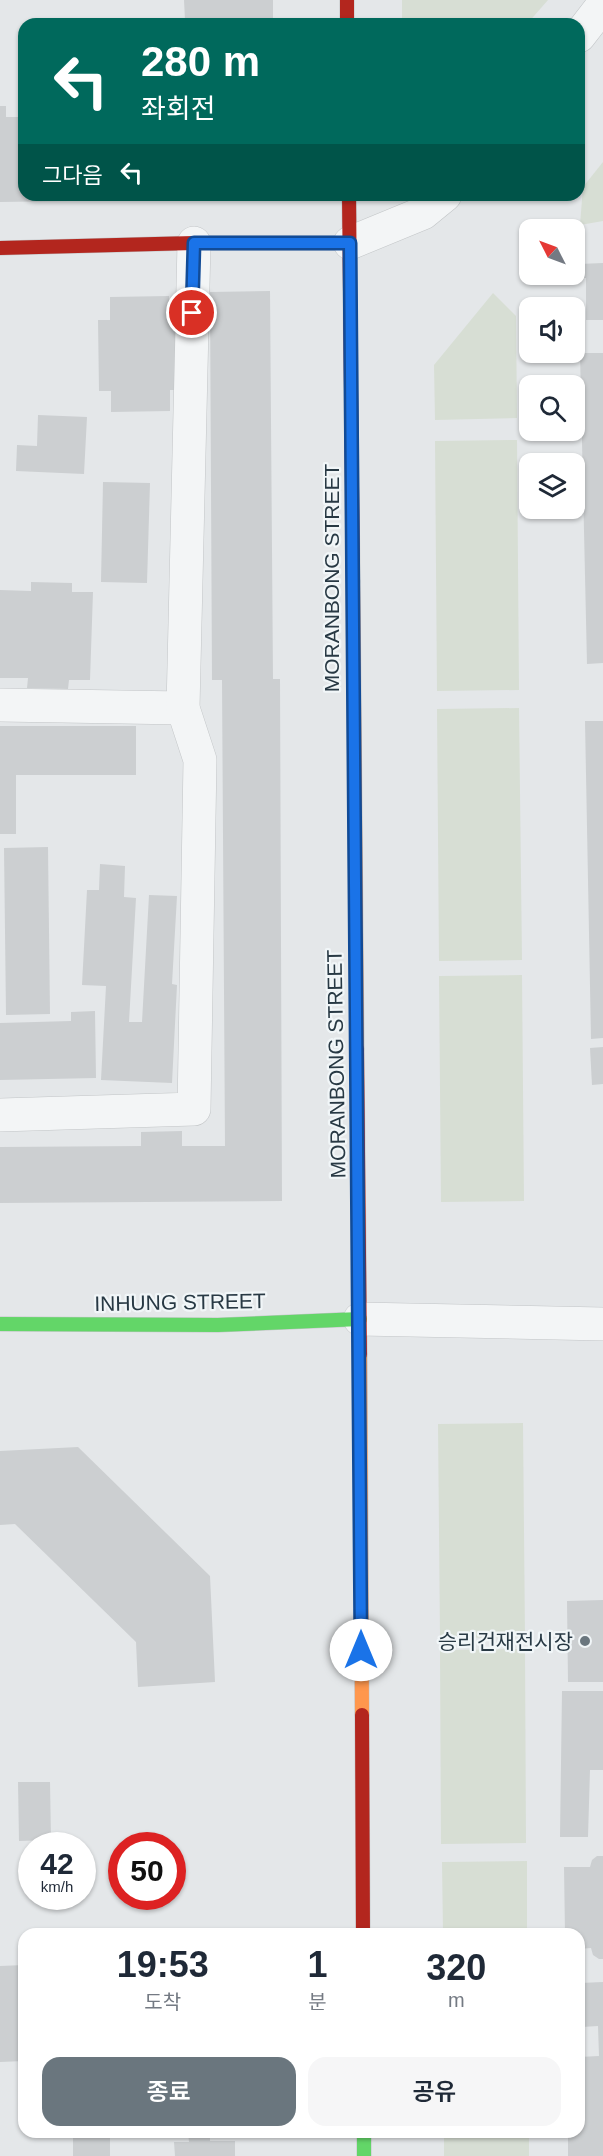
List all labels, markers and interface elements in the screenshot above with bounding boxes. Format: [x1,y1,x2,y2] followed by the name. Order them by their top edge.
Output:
[141,38,260,85] text: 280 m
[42,42,120,120] icon: left
[141,94,216,124] text: 좌회전
[115,156,148,189] icon: left
[42,163,103,188] text: 그다음
[519,219,585,285] north arrow
[519,219,585,519] map controls
[166,287,217,338] pin
[175,296,208,329] icon: arrive
[519,297,585,363] button: sound
[519,375,585,441] button: search
[519,453,585,519] button: layers
[320,463,343,692] street label: MORANBONG STREET
[323,949,349,1179] street label: MORANBONG STREET
[94,1289,266,1315] street label: INHUNG STREET
[329,1618,393,1682] position arrow
[438,1630,573,1653] place label: 승리건재전시장
[578,1634,592,1648] marker: 승리건재전시장
[108,1832,186,1910] speed limit sign: 50
[40,1847,74,1880] text: 42
[41,1878,73,1895] text: km/h
[117,1944,209,1985] text: 19:53
[307,1944,328,1985] text: 1
[426,1947,486,1988] text: 320
[448,1989,465,2011] text: m
[144,1991,181,2013] text: 도착
[308,1991,327,2013] text: 분
[42,2057,296,2126] button: 종료
[308,2057,561,2126] button: 공유

